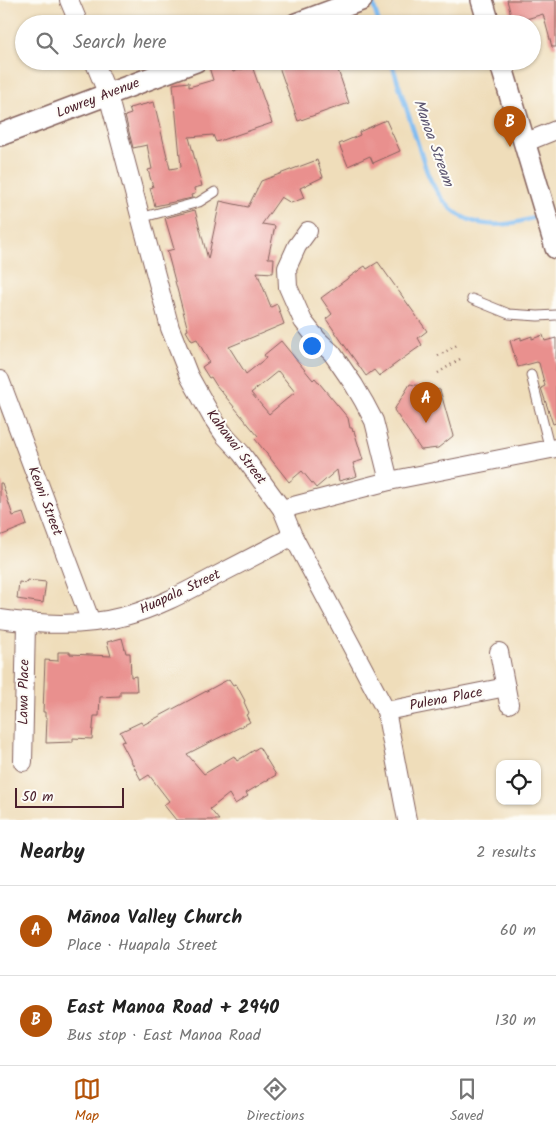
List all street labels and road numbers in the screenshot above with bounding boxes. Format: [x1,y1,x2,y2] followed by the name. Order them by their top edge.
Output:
[53,72,144,124] street label: Lowrey Avenue
[200,405,272,490] street label: Kahawai Street
[22,463,69,539] street label: Keoni Street
[136,563,225,620] street label: Huapala Street
[12,658,36,725] street label: Lawa Place
[408,681,485,717] street label: Pulena Place

